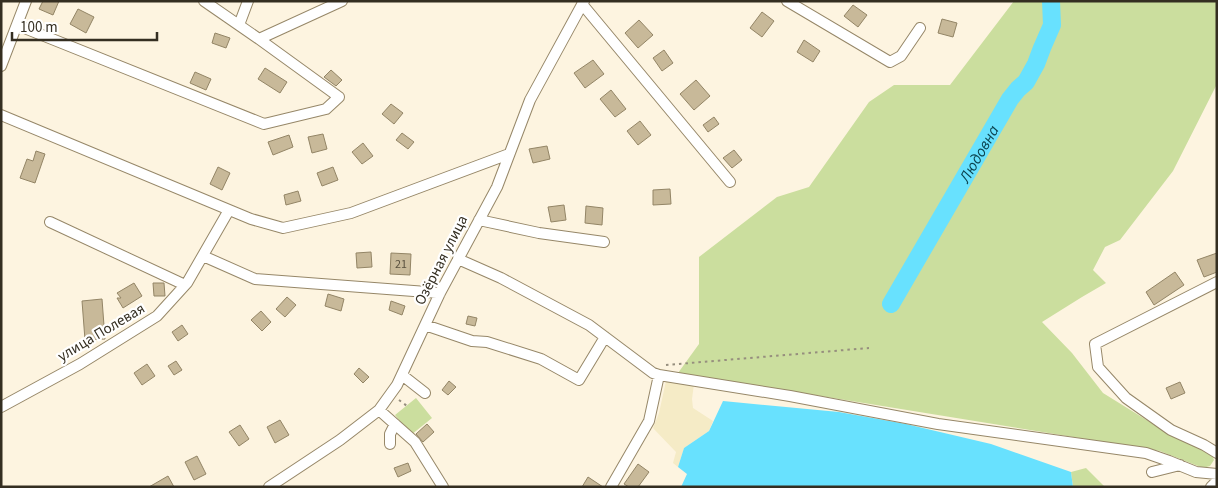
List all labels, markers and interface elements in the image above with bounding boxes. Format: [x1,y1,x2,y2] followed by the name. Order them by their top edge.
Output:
[12,10,158,42] scale bar
[20,17,58,38] text: 100 m
[953,121,1005,187] water label: Людовна
[410,212,473,309] street label: Озёрная улица
[395,256,407,273] house number: 21
[54,298,149,367] street label: улица Полевая

